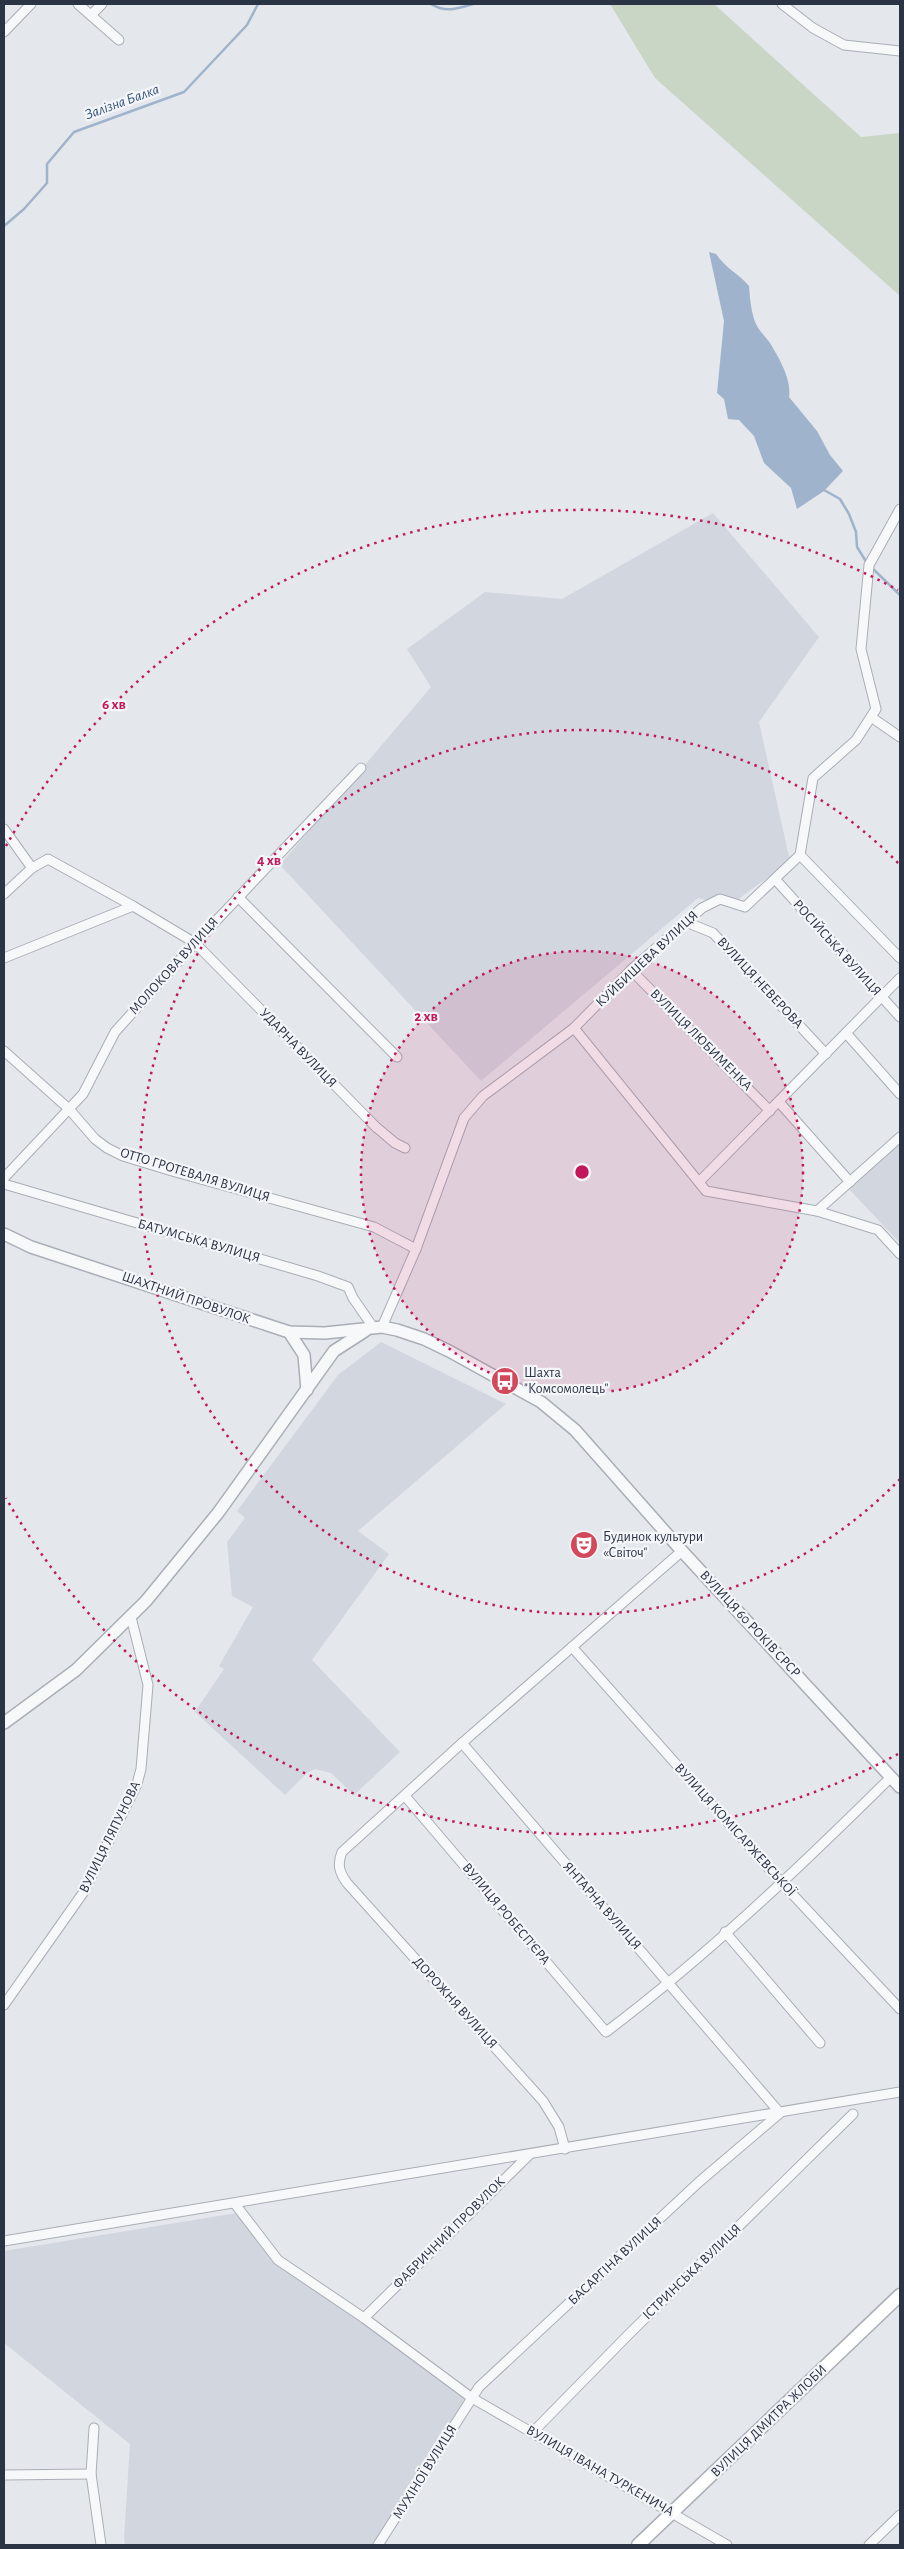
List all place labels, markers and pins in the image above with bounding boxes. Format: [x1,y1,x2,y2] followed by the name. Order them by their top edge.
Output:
[573,1163,591,1181] centre of rings
[490,1366,520,1396] bus stop icon: Шахта "Комсомолець"
[524,1366,608,1396] place label: Шахта "Комсомолець"
[569,1530,599,1560] theatre icon: Будинок культури «Світоч"
[603,1530,703,1560] place label: Будинок культури «Світоч"

